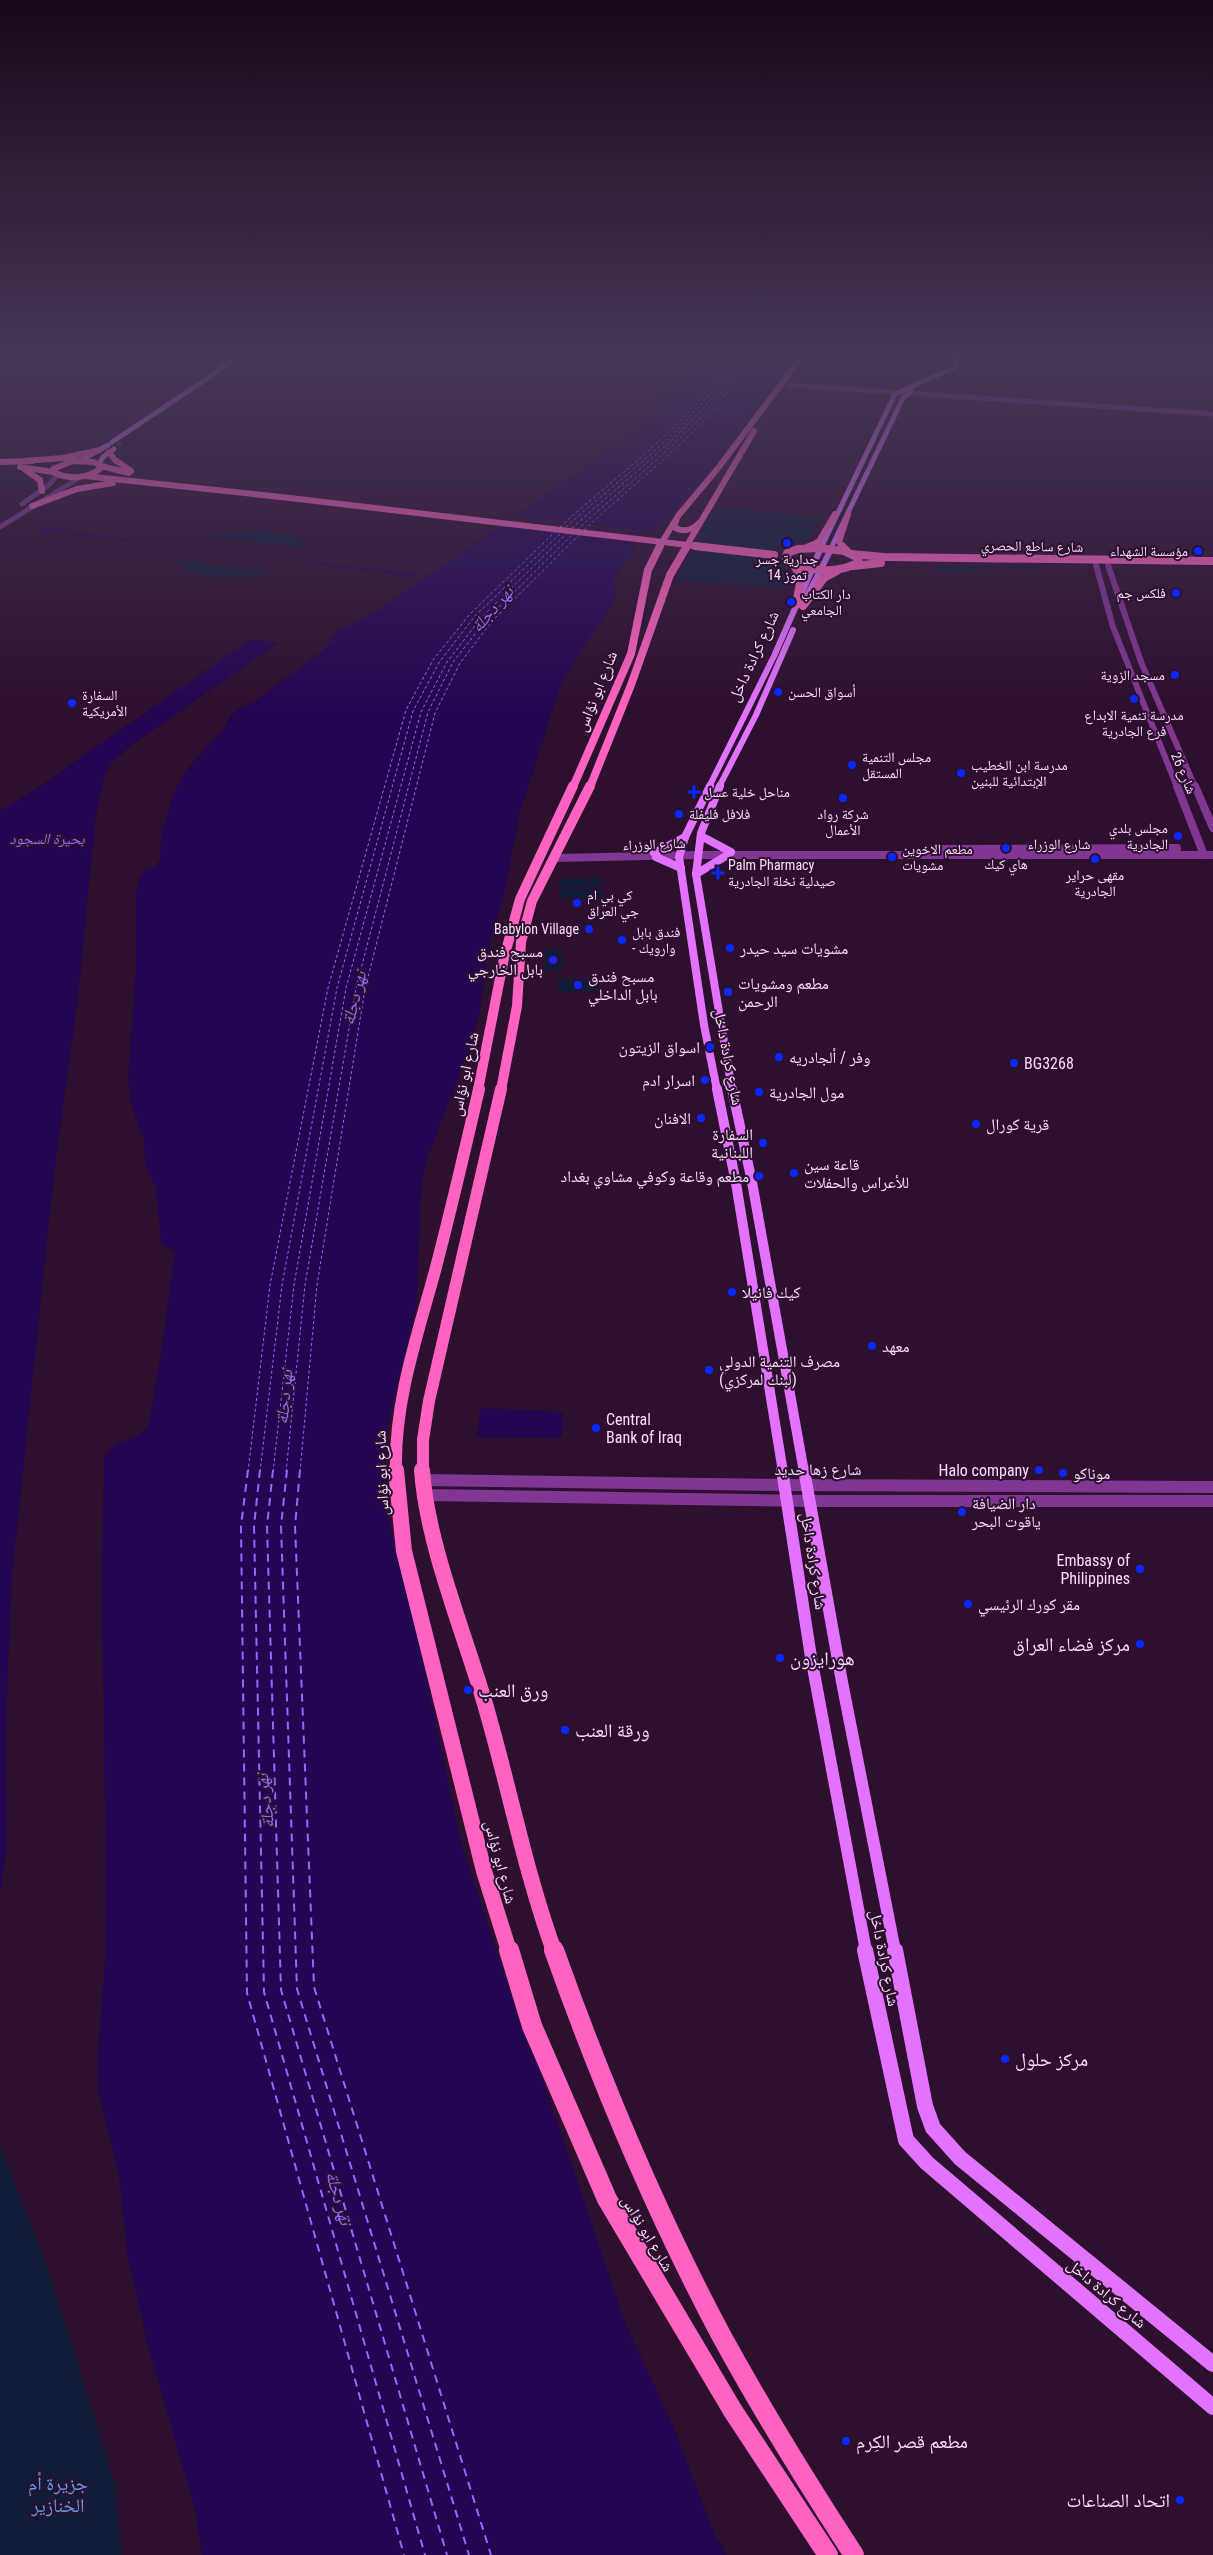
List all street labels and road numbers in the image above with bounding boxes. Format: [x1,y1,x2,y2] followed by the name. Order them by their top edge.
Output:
[981,537,1083,558] street label: شارع ساطع الحصري
[724,608,784,705] street label: شارع كرادة داخل
[572,648,622,735] street label: شارع ابو نؤاس
[1166,750,1200,797] street label: شارع 26
[622,835,686,855] street label: شارع الوزراء
[1028,836,1090,854] street label: شارع الوزراء
[709,1007,747,1107] street label: شارع كرادة داخل
[446,1030,484,1118] street label: شارع ابو نؤاس
[371,1430,393,1516] street label: شارع ابو نؤاس
[775,1460,861,1480] street label: شارع زها حديد
[795,1511,831,1611] street label: شارع كرادة داخل
[479,1818,521,1906] street label: شارع ابو نؤاس
[865,1908,903,2008] street label: شارع كرادة داخل
[617,2192,678,2275] street label: شارع ابو نؤاس
[1062,2255,1150,2333] street label: شارع كرادة داخل

